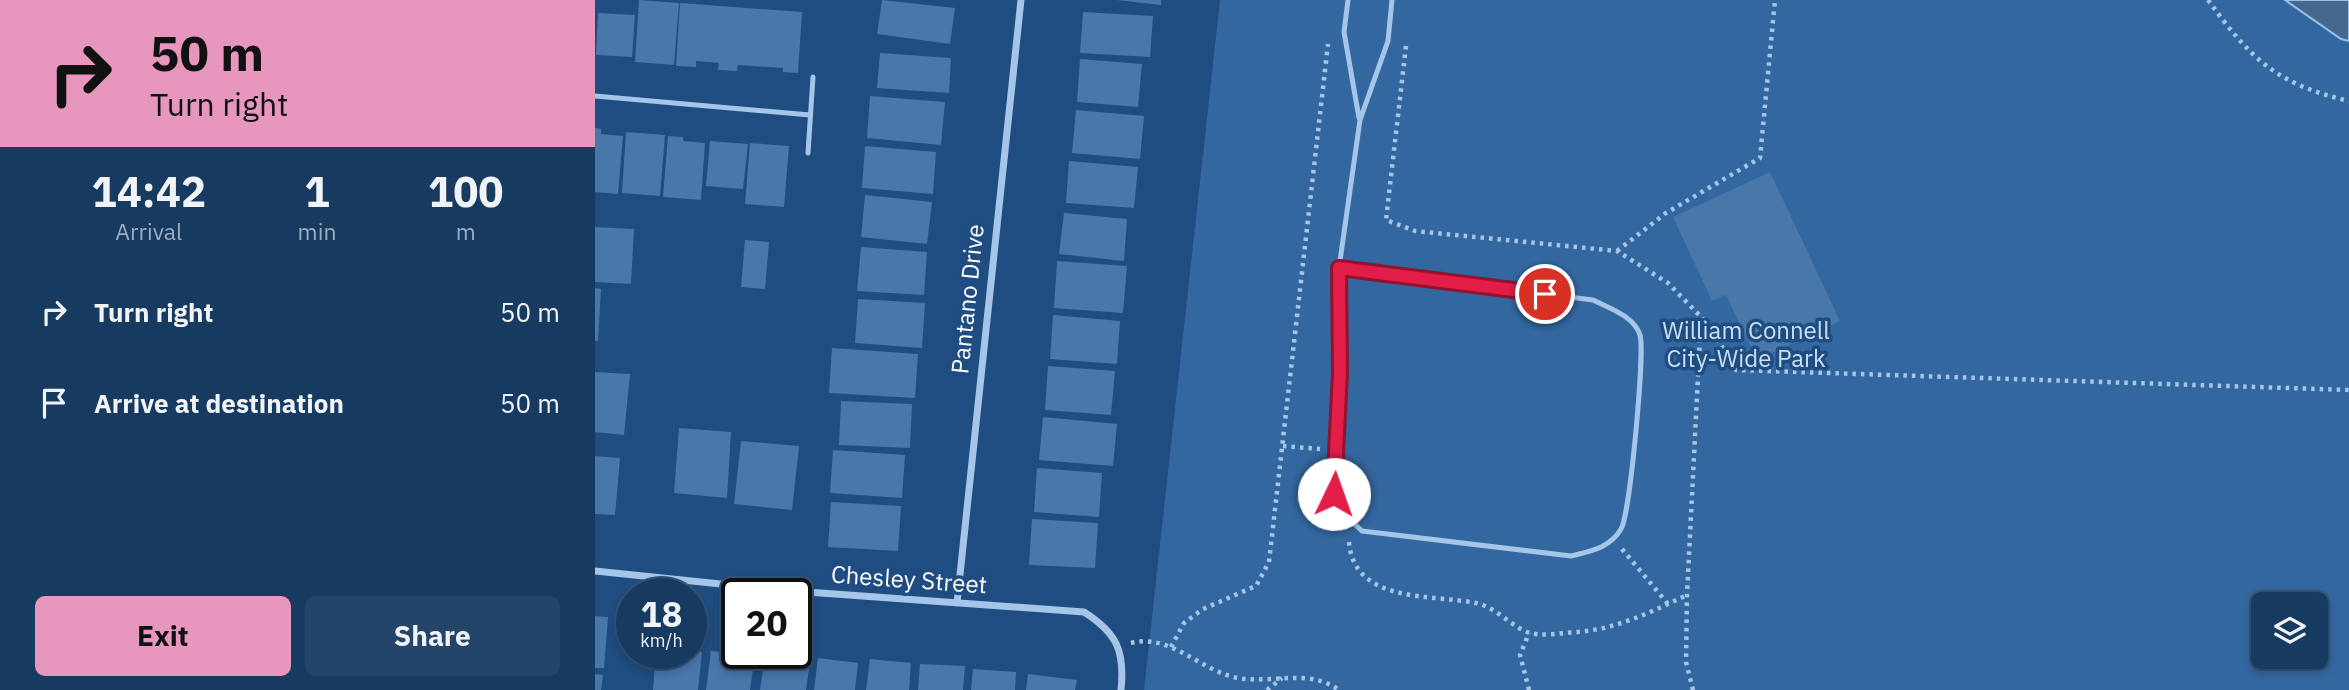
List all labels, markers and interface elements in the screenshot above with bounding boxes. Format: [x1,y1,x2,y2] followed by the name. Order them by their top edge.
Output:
[150,21,264,84] text: 50 m
[35,28,126,119] icon: right
[150,83,288,125] text: Turn right
[91,164,206,219] text: 14:42
[304,164,330,219] text: 1
[428,164,504,219] text: 100
[115,216,182,246] text: Arrival
[298,216,336,246] text: min
[456,216,476,246] text: m
[943,222,991,375] street label: Pantano Drive
[1515,264,1575,324] pin
[1526,275,1564,313] icon: arrive
[35,293,73,331] icon: right
[94,295,213,329] text: Turn right
[500,295,560,329] text: 50 m
[1662,314,1830,374] park label: William Connell City-Wide Park
[35,384,73,422] icon: arrive
[94,386,344,420] text: Arrive at destination
[500,386,560,420] text: 50 m
[1297,457,1371,531] position arrow
[830,558,988,600] street label: Chesley Street
[721,578,812,669] speed limit sign: 20
[640,591,683,637] text: 18
[2251,592,2328,669] map controls
[2251,592,2328,669] button: layers
[35,596,291,676] button: Exit
[305,596,560,676] button: Share
[640,629,683,652] text: km/h

